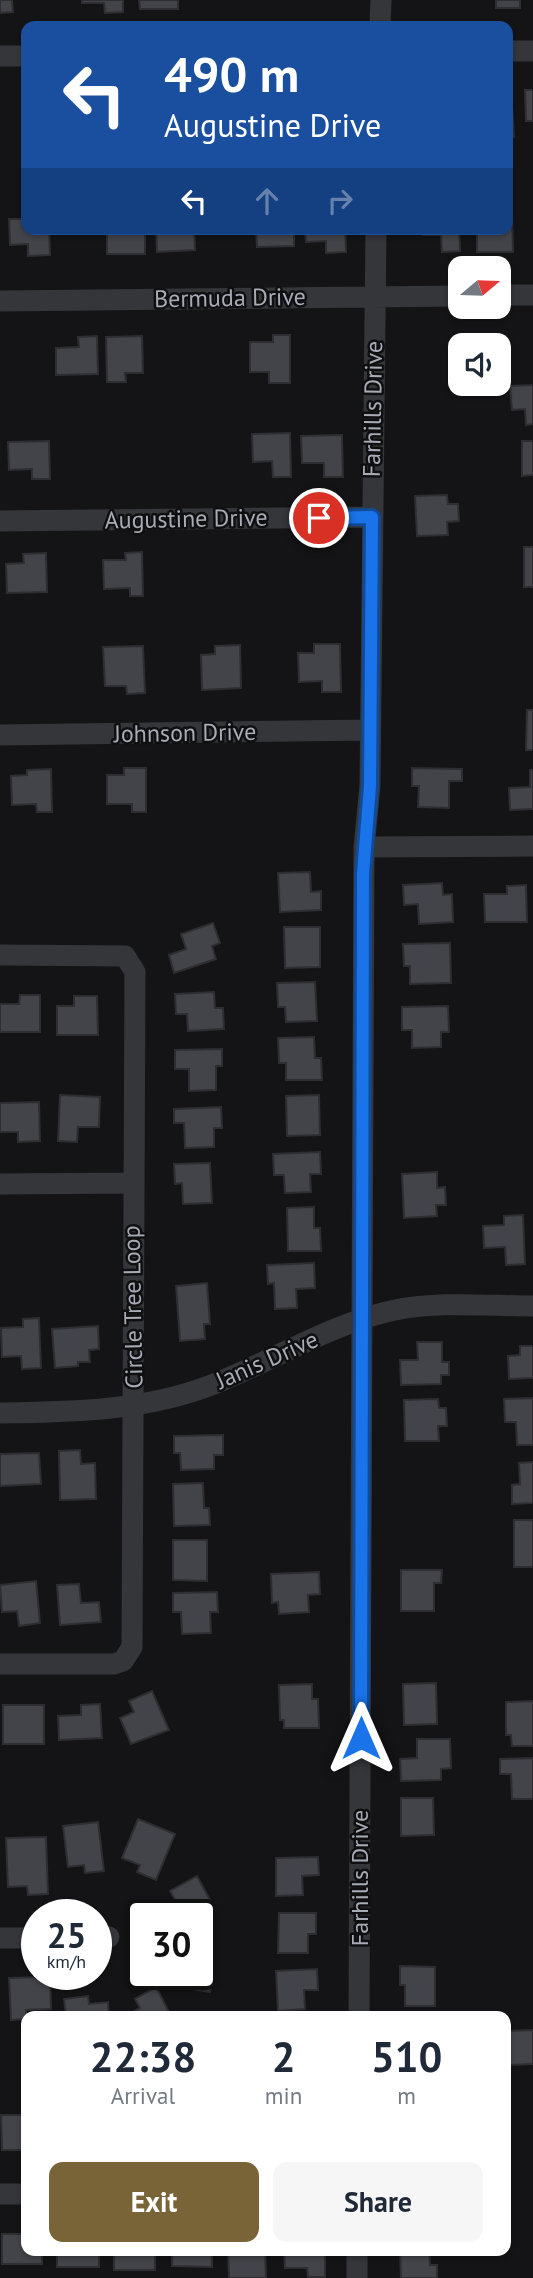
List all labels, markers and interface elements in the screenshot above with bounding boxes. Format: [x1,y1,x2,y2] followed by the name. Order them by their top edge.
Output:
[164,42,299,106] text: 490 m
[49,49,140,140] icon: left
[164,104,381,146] text: Augustine Drive
[175,182,213,220] icon: left
[248,182,286,220] icon: ahead
[321,182,359,220] icon: right
[448,256,511,318] north arrow
[448,256,511,396] map controls
[154,281,306,314] street label: Bermuda Drive
[448,333,511,396] button: sound
[356,341,389,477] street label: Farhills Drive
[289,488,349,548] pin
[300,499,338,537] icon: arrive
[104,502,268,535] street label: Augustine Drive
[113,716,256,749] street label: Johnson Drive
[116,1225,149,1389] street label: Circle Tree Loop
[210,1323,323,1396] street label: Janis Drive
[324,1701,398,1775] position arrow
[344,1810,375,1946] street label: Farhills Drive
[126,1899,217,1990] speed limit sign: 30
[47,1912,86,1958] text: 25
[47,1950,86,1973] text: km/h
[90,2029,196,2084] text: 22:38
[272,2029,295,2084] text: 2
[371,2029,442,2084] text: 510
[111,2081,175,2110] text: Arrival
[265,2081,302,2110] text: min
[397,2081,416,2110] text: m
[49,2162,259,2242] button: Exit
[273,2162,483,2242] button: Share

